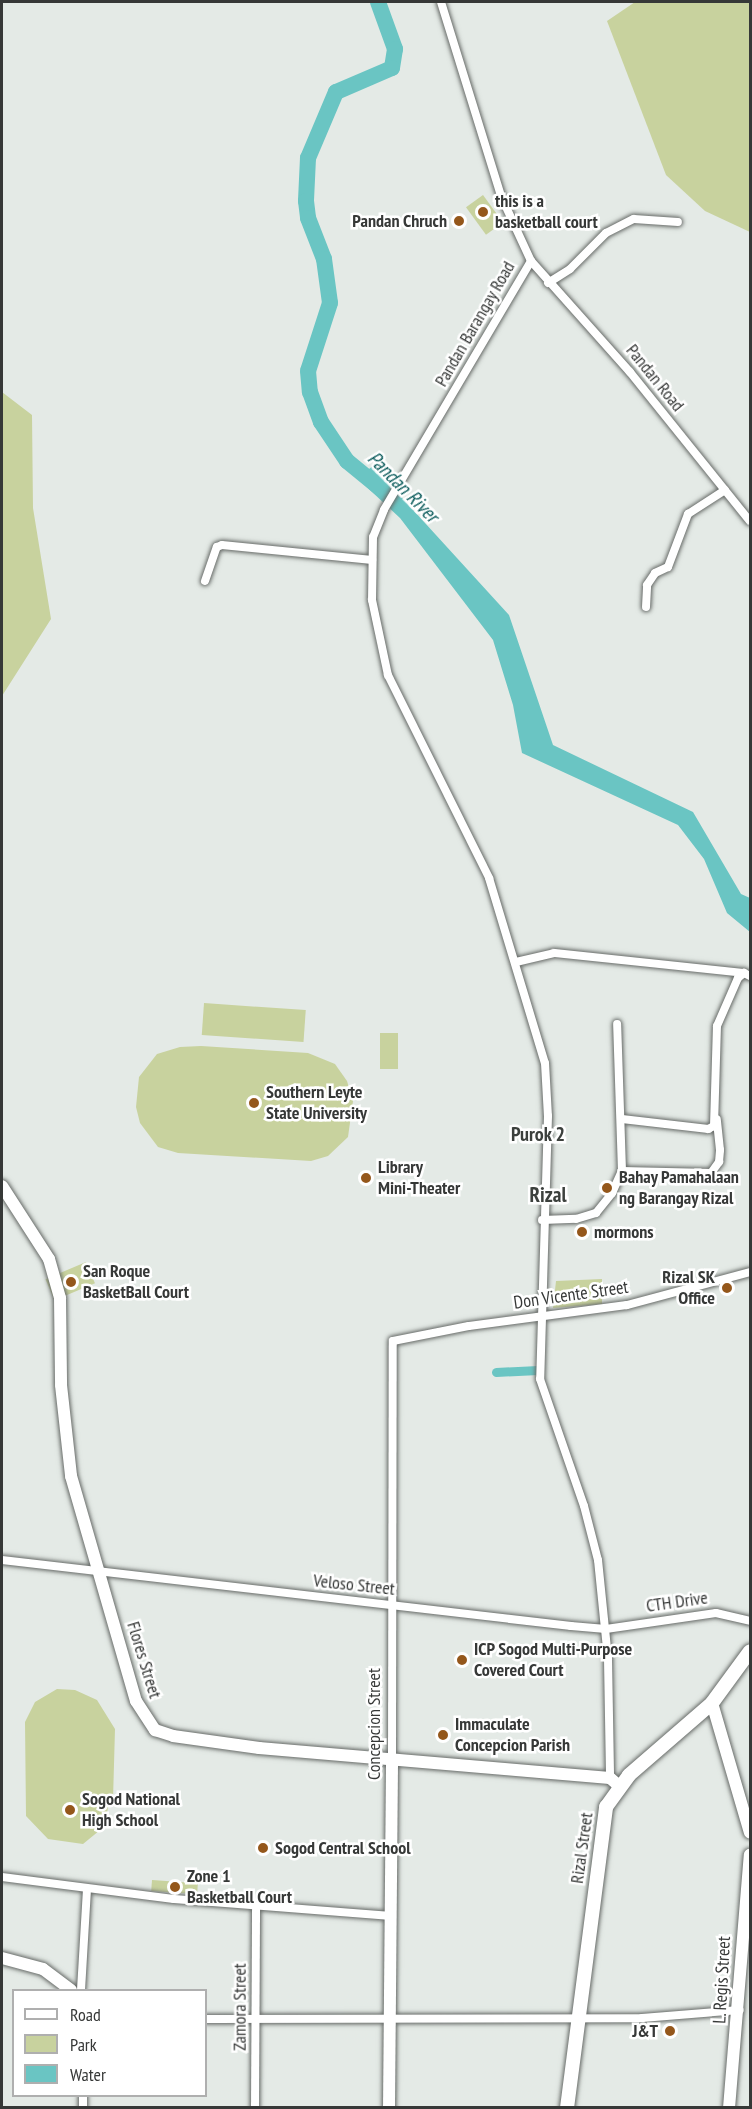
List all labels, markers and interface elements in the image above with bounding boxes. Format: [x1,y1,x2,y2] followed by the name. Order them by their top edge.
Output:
[495,191,598,234] place label: this is a basketball court
[476,205,490,219] marker: this is a basketball court
[352,210,447,232] place label: Pandan Chruch
[452,214,466,228] marker: Pandan Chruch
[430,257,520,391] street label: Pandan Barangay Road
[621,340,689,416] street label: Pandan Road
[363,447,443,527] water label: Pandan River
[266,1082,367,1124] place label: Southern Leyte State University
[247,1096,261,1110] marker: Southern Leyte State University
[511,1122,565,1146] district label: Purok 2
[378,1157,460,1200] place label: Library Mini-Theater
[619,1167,739,1210] place label: Bahay Pamahalaan ng Barangay Rizal
[359,1171,373,1185] marker: Library Mini-Theater
[600,1181,614,1195] marker: Bahay Pamahalaan ng Barangay Rizal
[529,1182,567,1208] district label: Rizal
[594,1221,654,1243] place label: mormons
[575,1225,589,1239] marker: mormons
[83,1261,189,1304] place label: San Roque BasketBall Court
[662,1267,715,1310] place label: Rizal SK Office
[64,1275,78,1289] marker: San Roque BasketBall Court
[512,1276,630,1314] street label: Don Vicente Street
[720,1281,734,1295] marker: Rizal SK Office
[312,1570,396,1600] street label: Veloso Street
[645,1587,709,1617] street label: CTH Drive
[122,1619,166,1701] street label: Flores Street
[474,1639,633,1682] place label: ICP Sogod Multi-Purpose Covered Court
[455,1653,469,1667] marker: ICP Sogod Multi-Purpose Covered Court
[363,1668,385,1780] street label: Concepcion Street
[455,1714,570,1756] place label: Immaculate Concepcion Parish
[436,1728,450,1742] marker: Immaculate Concepcion Parish
[82,1789,180,1832] place label: Sogod National High School
[63,1803,77,1817] marker: Sogod National High School
[566,1811,598,1885] street label: Rizal Street
[275,1837,411,1859] place label: Sogod Central School
[256,1841,270,1855] marker: Sogod Central School
[187,1866,292,1908] place label: Zone 1 Basketball Court
[168,1880,182,1894] marker: Zone 1 Basketball Court
[709,1935,735,2025] street label: L. Regis Street
[229,1963,251,2051] street label: Zamora Street
[12,1989,207,2097] legend
[70,2003,101,2026] text: Road
[632,2020,658,2042] place label: J&T
[663,2024,677,2038] marker: J&T
[70,2033,97,2056] text: Park
[70,2063,106,2086] text: Water

